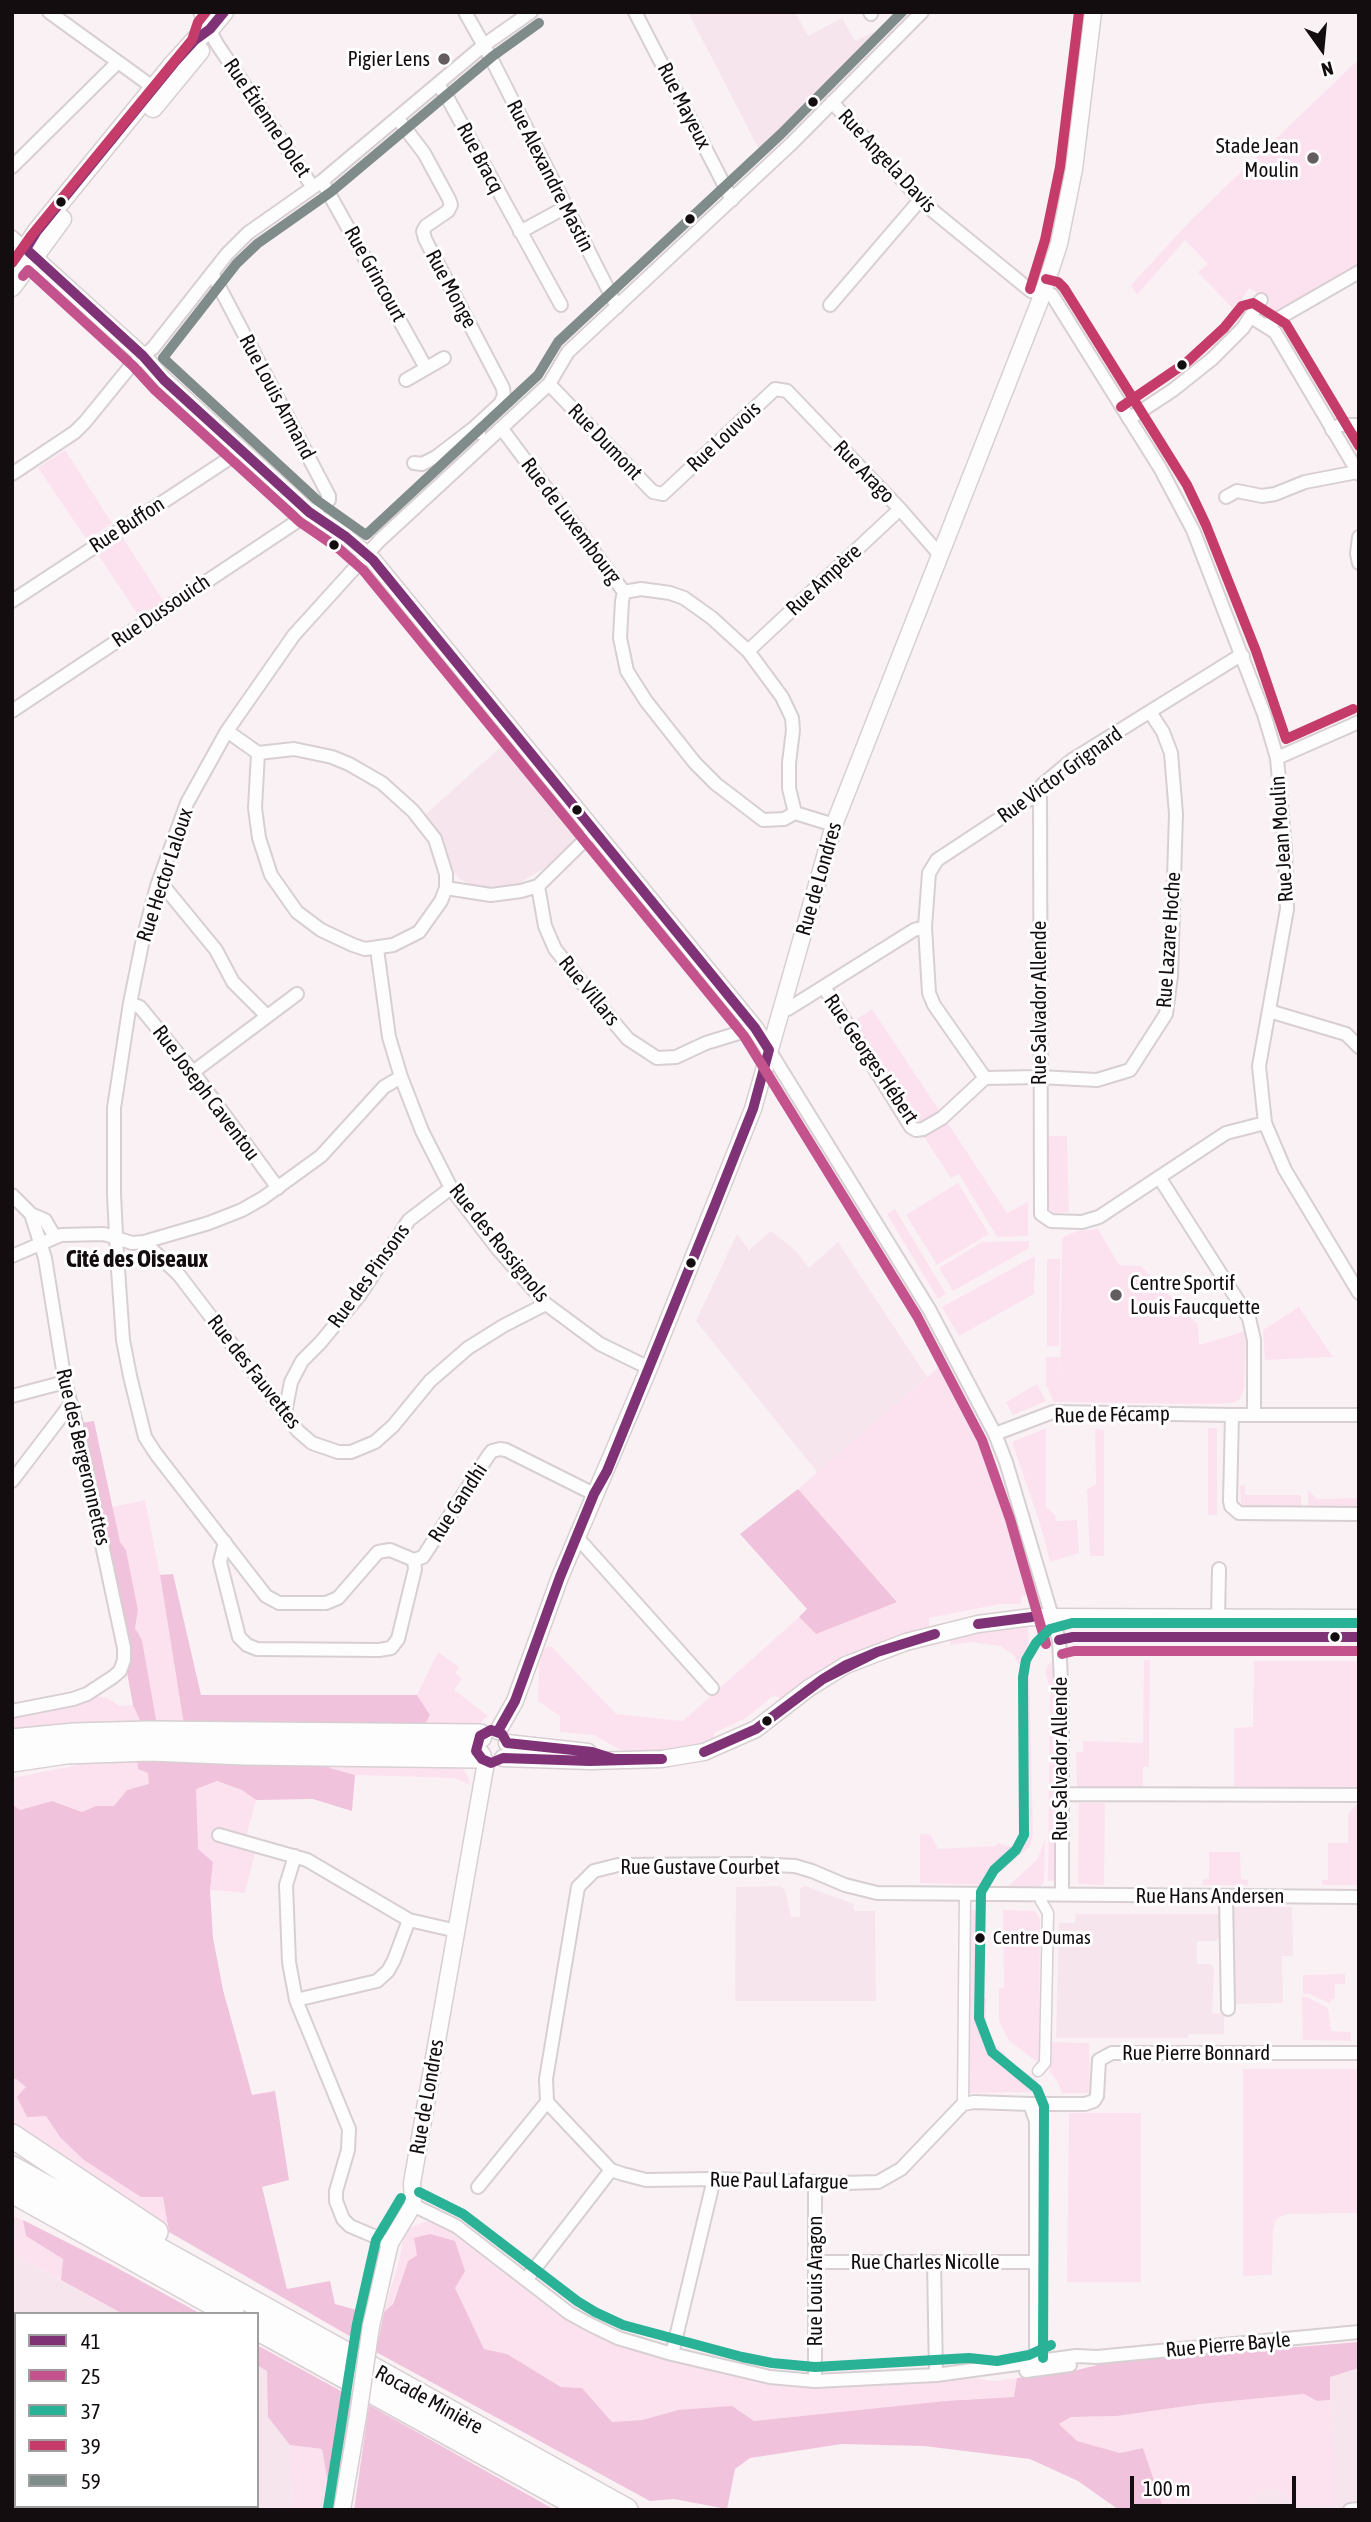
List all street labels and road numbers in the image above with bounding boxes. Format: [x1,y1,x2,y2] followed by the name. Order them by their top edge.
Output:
[218,54,316,182] street label: Rue Étienne Dolet
[652,59,716,153] street label: Rue Mayeux
[501,96,599,256] street label: Rue Alexandre Mastin
[833,104,941,218] street label: Rue Angela Davis
[451,118,509,198] street label: Rue Bracq
[338,222,412,326] street label: Rue Grincourt
[420,245,482,333] street label: Rue Monge
[234,330,320,464] street label: Rue Louis Armand
[682,396,766,478] street label: Rue Louvois
[563,399,647,485] street label: Rue Dumont
[828,435,900,509] street label: Rue Arago
[515,453,627,589] street label: Rue de Luxembourg
[85,491,169,559] street label: Rue Buffon
[781,539,867,621] street label: Rue Ampère
[107,569,215,653] street label: Rue Dussouich
[993,721,1127,829] street label: Rue Victor Grignard
[1265,775,1299,903] street label: Rue Jean Moulin
[132,805,198,945] street label: Rue Hector Laloux
[791,819,847,939] street label: Rue de Londres
[1152,871,1186,1009] street label: Rue Lazare Hoche
[1026,921,1052,1085] street label: Rue Salvador Allende
[553,951,625,1031] street label: Rue Villars
[818,989,924,1129] street label: Rue Georges Hébert
[147,1020,265,1166] street label: Rue Joseph Caventou
[444,1179,554,1307] street label: Rue des Rossignols
[323,1219,415,1333] street label: Rue des Pinsons
[202,1310,306,1434] street label: Rue des Fauvettes
[50,1366,116,1548] street label: Rue des Bergeronnettes
[1054,1401,1170,1429] street label: Rue de Fécamp
[423,1459,493,1547] street label: Rue Gandhi
[1047,1677,1073,1841] street label: Rue Salvador Allende
[620,1854,780,1880] street label: Rue Gustave Courbet
[1136,1883,1284,1909] street label: Rue Hans Andersen
[404,2037,450,2157] street label: Rue de Londres
[1122,2040,1270,2066] street label: Rue Pierre Bonnard
[709,2167,849,2195] street label: Rue Paul Lafargue
[802,2216,828,2346] street label: Rue Louis Aragon
[850,2249,1000,2275] street label: Rue Charles Nicolle
[1164,2327,1292,2363] street label: Rue Pierre Bayle
[371,2360,487,2440] street label: Rocade Minière

